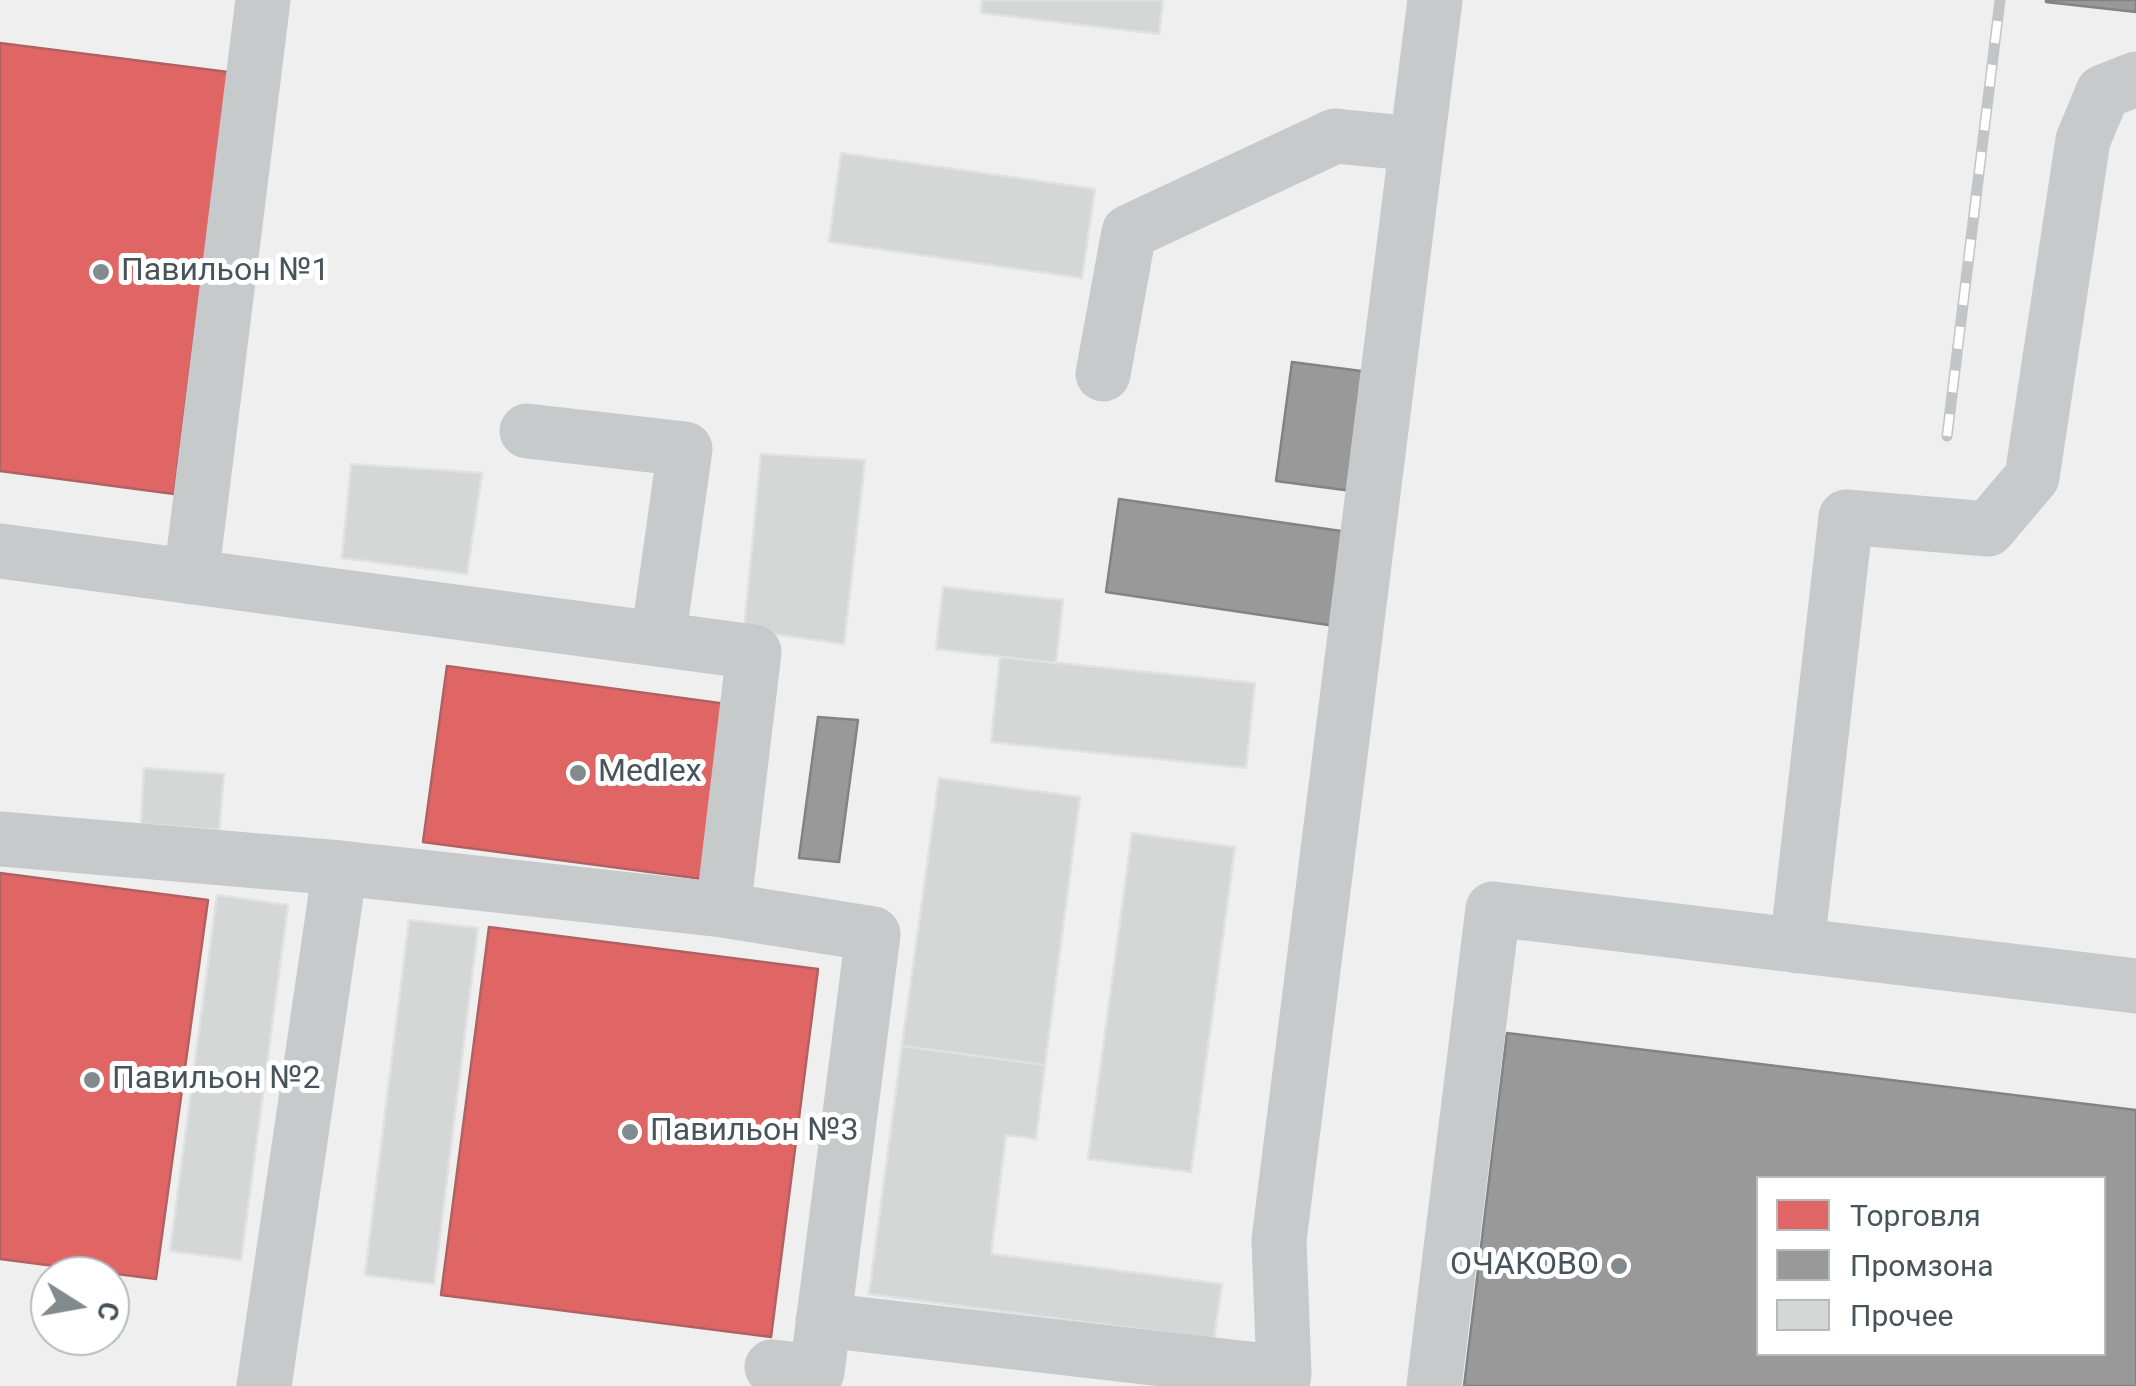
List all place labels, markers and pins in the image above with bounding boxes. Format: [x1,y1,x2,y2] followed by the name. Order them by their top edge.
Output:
[121,253,329,291] place label: Павильон №1
[90,261,112,283] marker: Павильон №1
[598,754,702,792] place label: Medlex
[567,762,589,784] marker: Medlex
[112,1061,320,1099] place label: Павильон №2
[81,1069,103,1091] marker: Павильон №2
[650,1113,858,1151] place label: Павильон №3
[619,1121,641,1143] marker: Павильон №3
[1450,1247,1599,1285] place label: ОЧАКОВО
[1608,1255,1630,1277] marker: ОЧАКОВО

